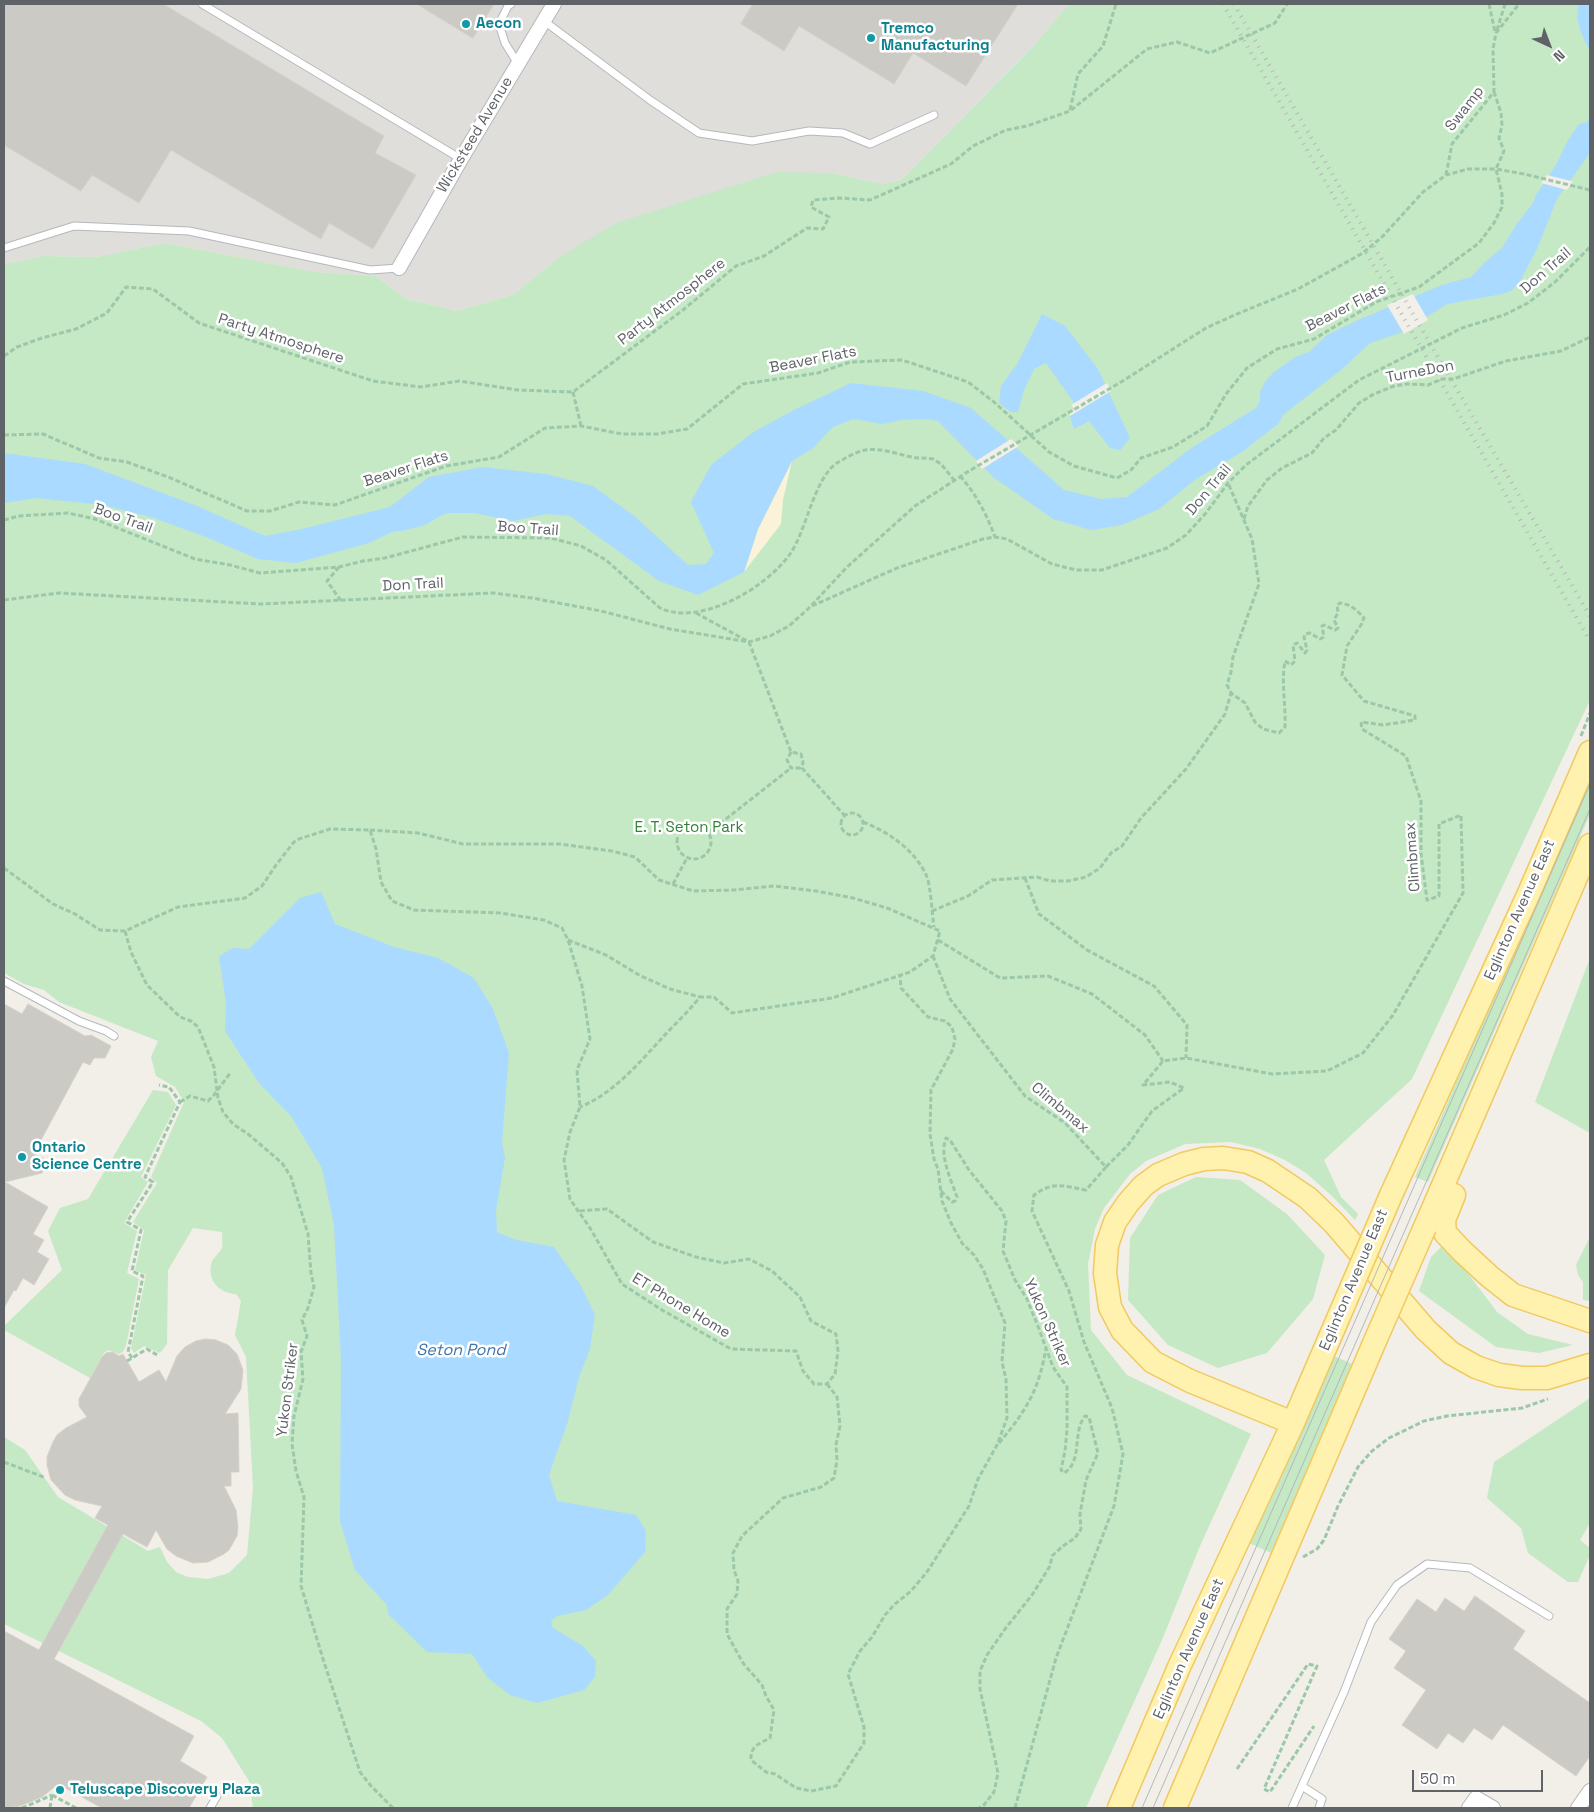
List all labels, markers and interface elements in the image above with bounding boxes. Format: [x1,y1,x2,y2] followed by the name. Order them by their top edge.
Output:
[476,15,521,33] place label: Aecon
[460,18,472,30] marker: Aecon
[881,20,990,55] place label: Tremco Manufacturing
[1524,20,1574,70] north arrow
[865,32,877,44] marker: Tremco Manufacturing
[1550,46,1569,66] text: N
[433,74,517,196] street label: Wicksteed Avenue
[1442,83,1488,135] street label: Swamp
[1517,244,1575,298] street label: Don Trail
[615,255,729,349] street label: Party Atmosphere
[1303,280,1389,336] street label: Beaver Flats
[216,310,346,368] street label: Party Atmosphere
[768,343,858,377] street label: Beaver Flats
[1384,357,1456,387] street label: TurneDon
[361,447,451,491] street label: Beaver Flats
[1182,461,1236,519] street label: Don Trail
[91,500,155,538] street label: Boo Trail
[497,518,559,540] street label: Boo Trail
[382,574,444,596] street label: Don Trail
[634,819,744,837] park label: E. T. Seton Park
[1402,821,1424,893] street label: Climbmax
[1481,837,1559,983] street label: Eglinton Avenue East
[1027,1079,1093,1137] street label: Climbmax
[32,1139,142,1174] place label: Ontario Science Centre
[16,1151,28,1163] marker: Ontario Science Centre
[1316,1207,1392,1353] street label: Eglinton Avenue East
[629,1270,733,1342] street label: ET Phone Home
[1019,1276,1075,1370] street label: Yukon Striker
[416,1341,506,1361] water label: Seton Pond
[273,1342,303,1438] street label: Yukon Striker
[1150,1576,1228,1722] street label: Eglinton Avenue East
[1414,1760,1545,1792] scale bar
[1420,1769,1455,1788] text: 50 m
[70,1781,260,1799] place label: Teluscape Discovery Plaza
[54,1784,66,1796] marker: Teluscape Discovery Plaza

